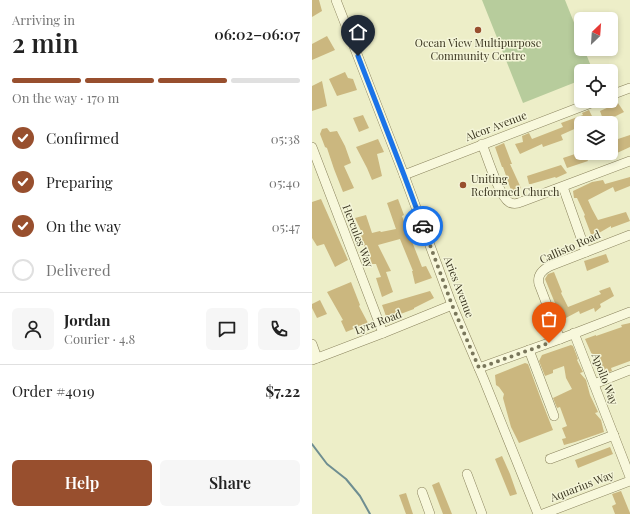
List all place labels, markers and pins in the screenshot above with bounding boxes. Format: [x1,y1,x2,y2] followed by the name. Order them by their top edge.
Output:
[341,15,375,56] pin
[473,25,483,35] marker: Ocean View Multipurpose Community Centre
[415,35,542,63] place label: Ocean View Multipurpose Community Centre
[471,171,560,199] place label: Uniting Reformed Church
[458,180,468,190] marker: Uniting Reformed Church
[532,302,566,343] pin

